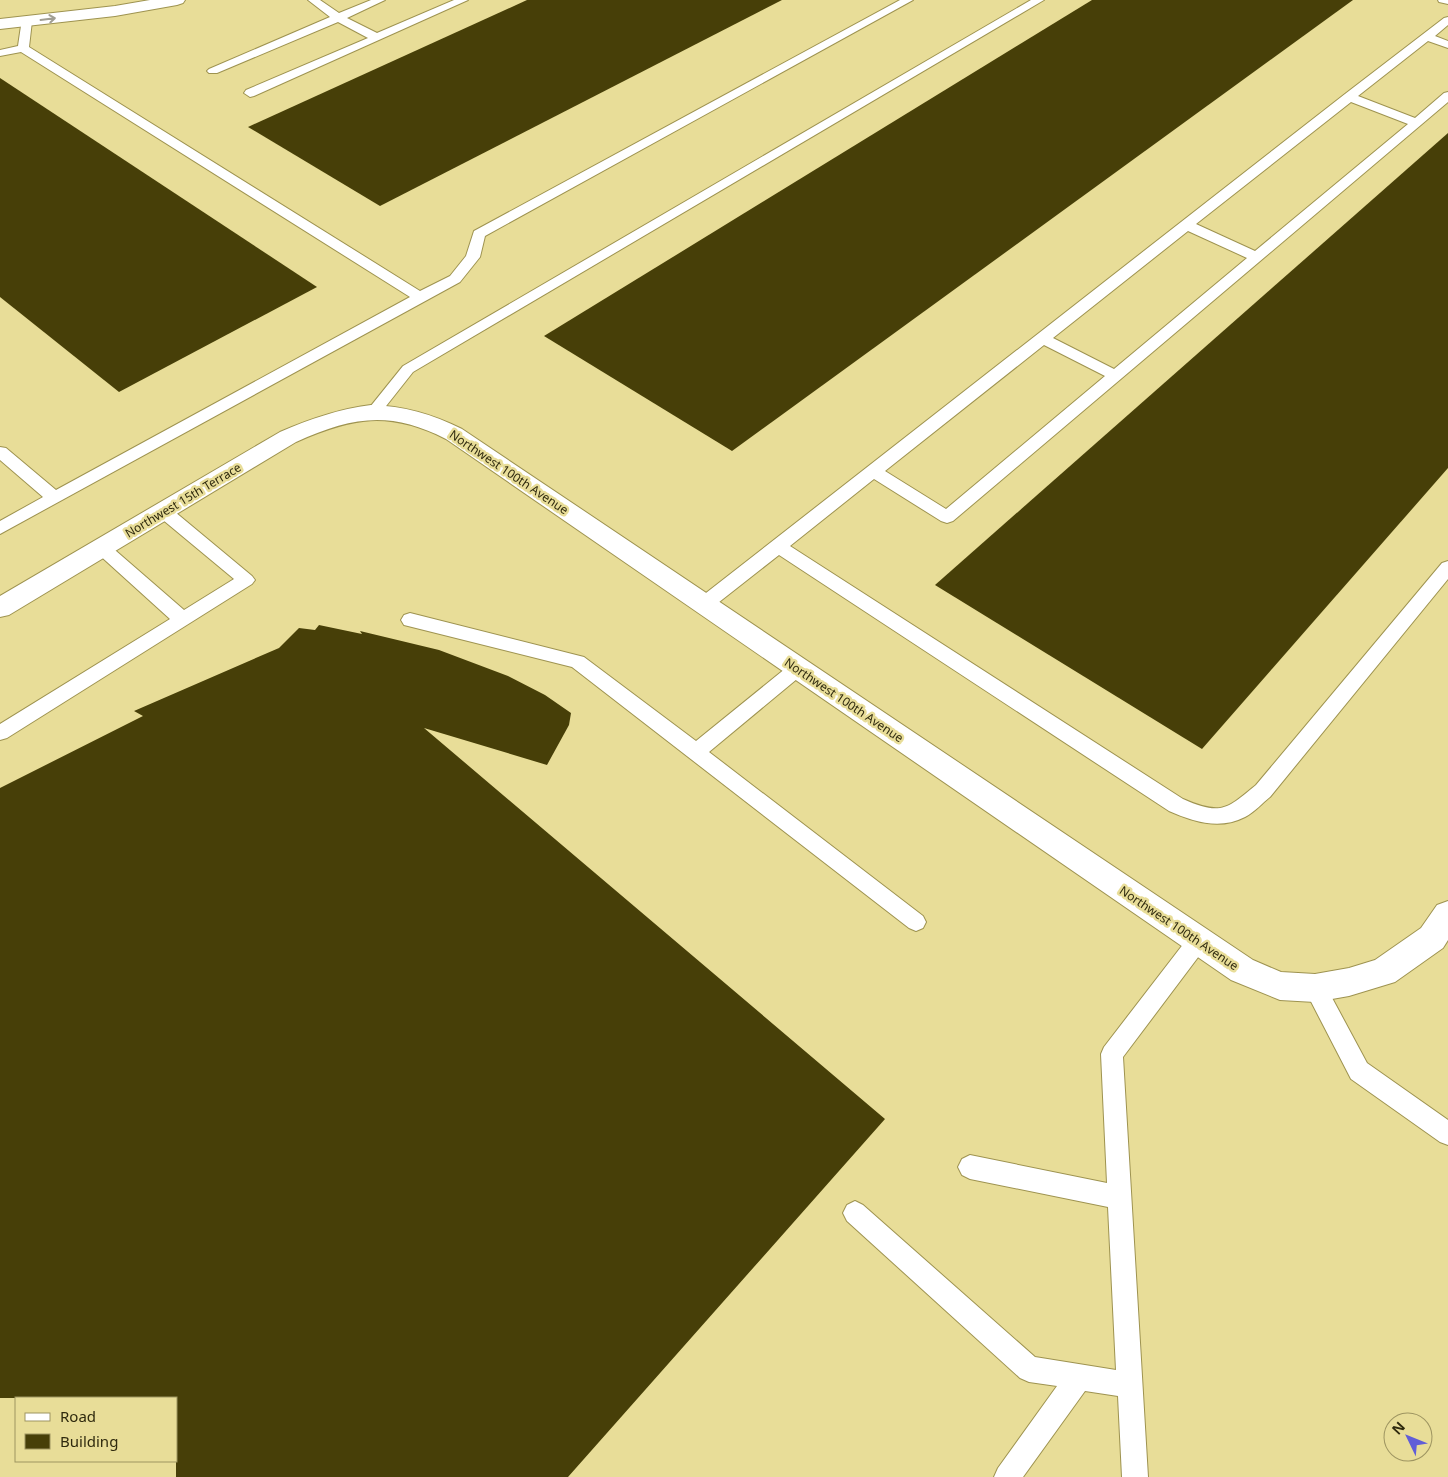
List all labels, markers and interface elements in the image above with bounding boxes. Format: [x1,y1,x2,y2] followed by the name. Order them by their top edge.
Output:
[40,14,56,24] one-way arrow
[446,426,572,518] street label: Northwest 100th Avenue
[122,458,244,541] street label: Northwest 15th Terrace
[781,654,907,746] street label: Northwest 100th Avenue
[1116,882,1242,974] street label: Northwest 100th Avenue
[15,1397,178,1462] legend
[60,1406,96,1426] text: Road
[1383,1412,1433,1462] north arrow
[1387,1417,1409,1438] text: N
[60,1431,118,1451] text: Building

